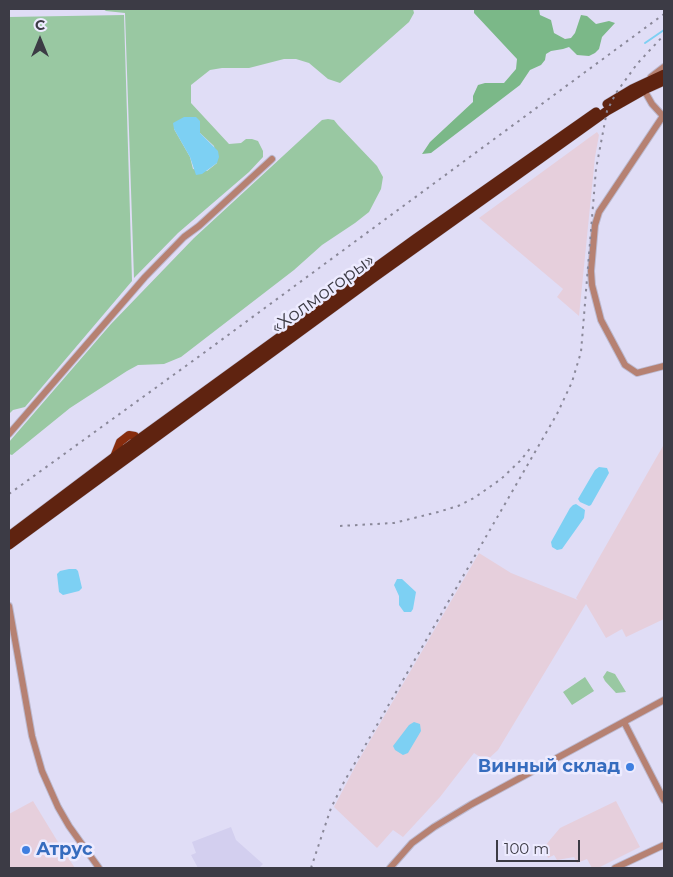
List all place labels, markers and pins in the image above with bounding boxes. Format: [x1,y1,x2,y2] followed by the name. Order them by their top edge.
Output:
[478,756,620,778] place label: Винный склад
[624,761,636,773] marker: Винный склад
[36,839,93,861] place label: Атрус
[20,844,32,856] marker: Атрус

